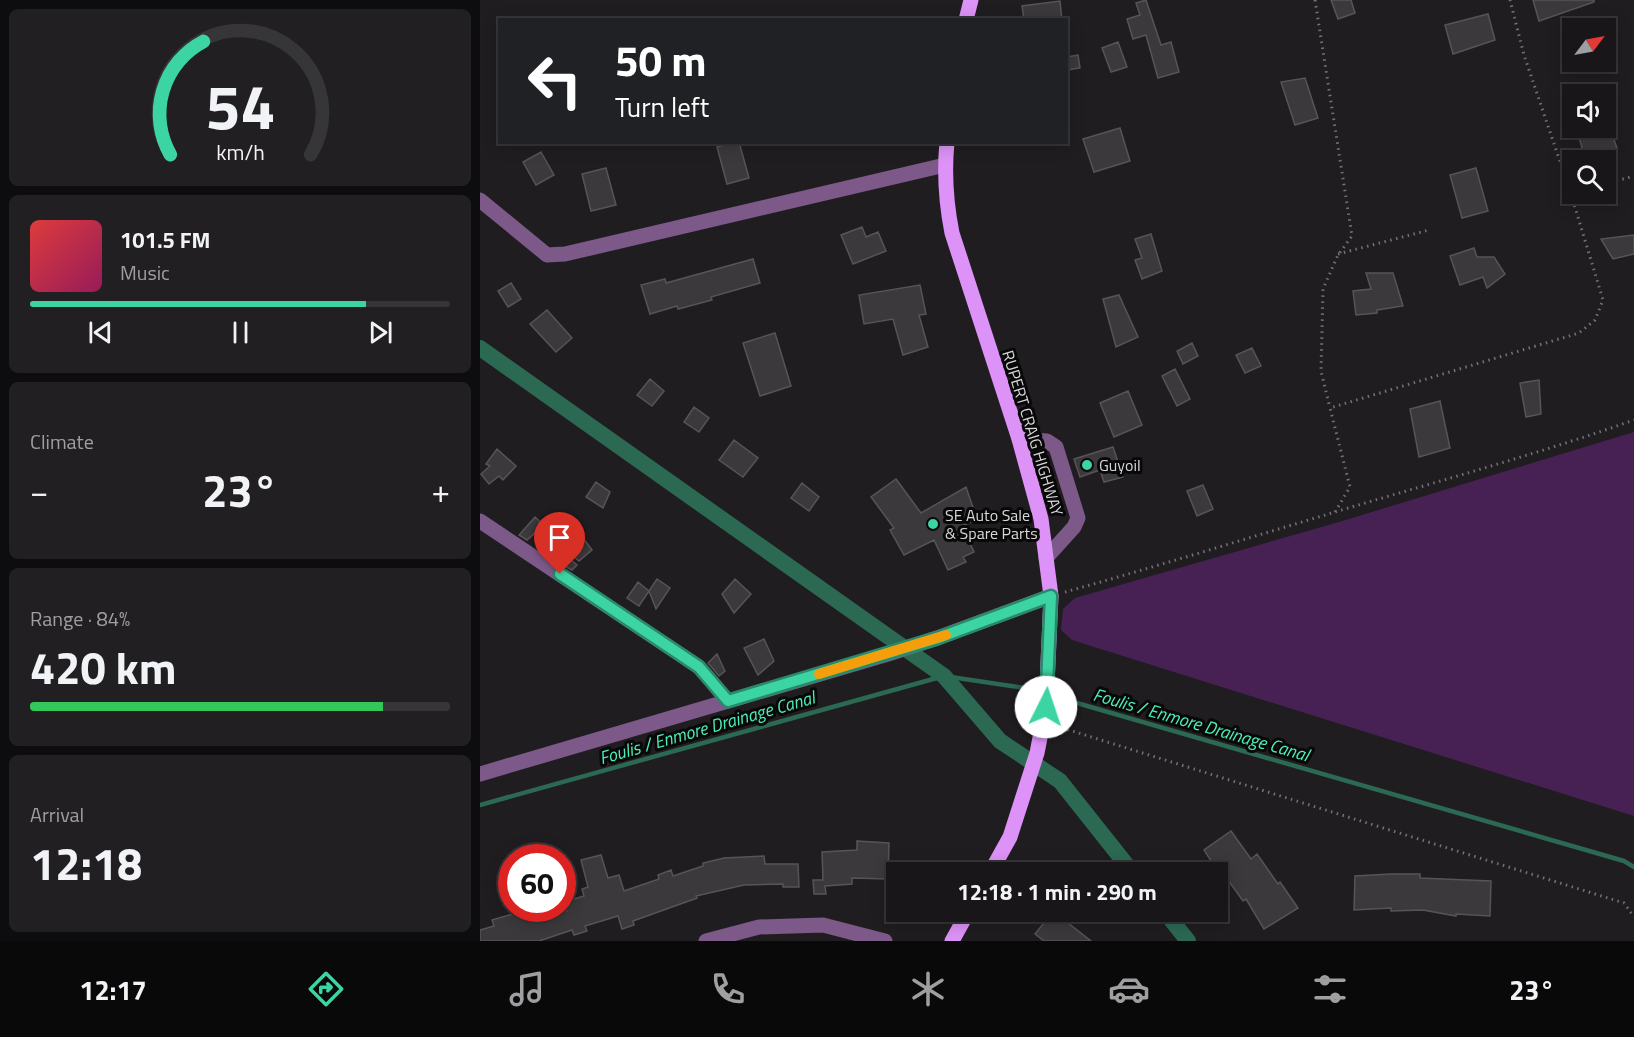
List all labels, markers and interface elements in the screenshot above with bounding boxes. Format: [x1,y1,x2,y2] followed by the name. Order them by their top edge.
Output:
[1562,18,1616,72] north arrow
[1562,18,1616,204] map controls
[615,28,707,92] text: 50 m
[516,42,594,120] icon: left
[205,58,275,153] text: 54
[1562,84,1616,138] button: sound
[615,86,709,127] text: Turn left
[216,136,264,168] text: km/h
[1562,150,1616,204] button: search
[120,223,210,257] text: 101.5 FM
[120,257,170,288] text: Music
[84,316,117,349] icon: previous
[224,316,257,349] icon: pause
[364,316,397,349] icon: next
[996,347,1070,519] street label: RUPERT CRAIG HIGHWAY
[30,426,94,457] text: Climate
[1099,453,1141,477] place label: Guyoil
[202,456,278,524] text: 23°
[1080,458,1094,472] marker: Guyoil
[30,466,48,516] text: −
[432,466,450,516] text: +
[945,503,1038,545] place label: SE Auto Sale & Spare Parts
[534,512,585,574] pin
[926,517,940,531] marker: SE Auto Sale & Spare Parts
[543,521,576,554] icon: arrive
[30,603,130,634] text: Range · 84%
[30,633,176,701] text: 420 km
[1014,675,1078,739] position arrow
[1090,681,1314,769] water label: Foulis / Enmore Drainage Canal
[596,683,820,771] water label: Foulis / Enmore Drainage Canal
[30,799,84,830] text: Arrival
[30,829,142,897] text: 12:18
[498,844,576,922] speed limit sign: 60
[957,875,1157,909] text: 12:18 · 1 min · 290 m
[305,968,347,1010] icon: directions
[506,968,548,1010] icon: music
[707,968,749,1010] icon: phone
[907,968,949,1010] icon: climate
[1108,968,1150,1010] icon: car
[1309,968,1351,1010] icon: filters
[79,969,147,1010] text: 12:17
[1509,969,1555,1010] text: 23°

